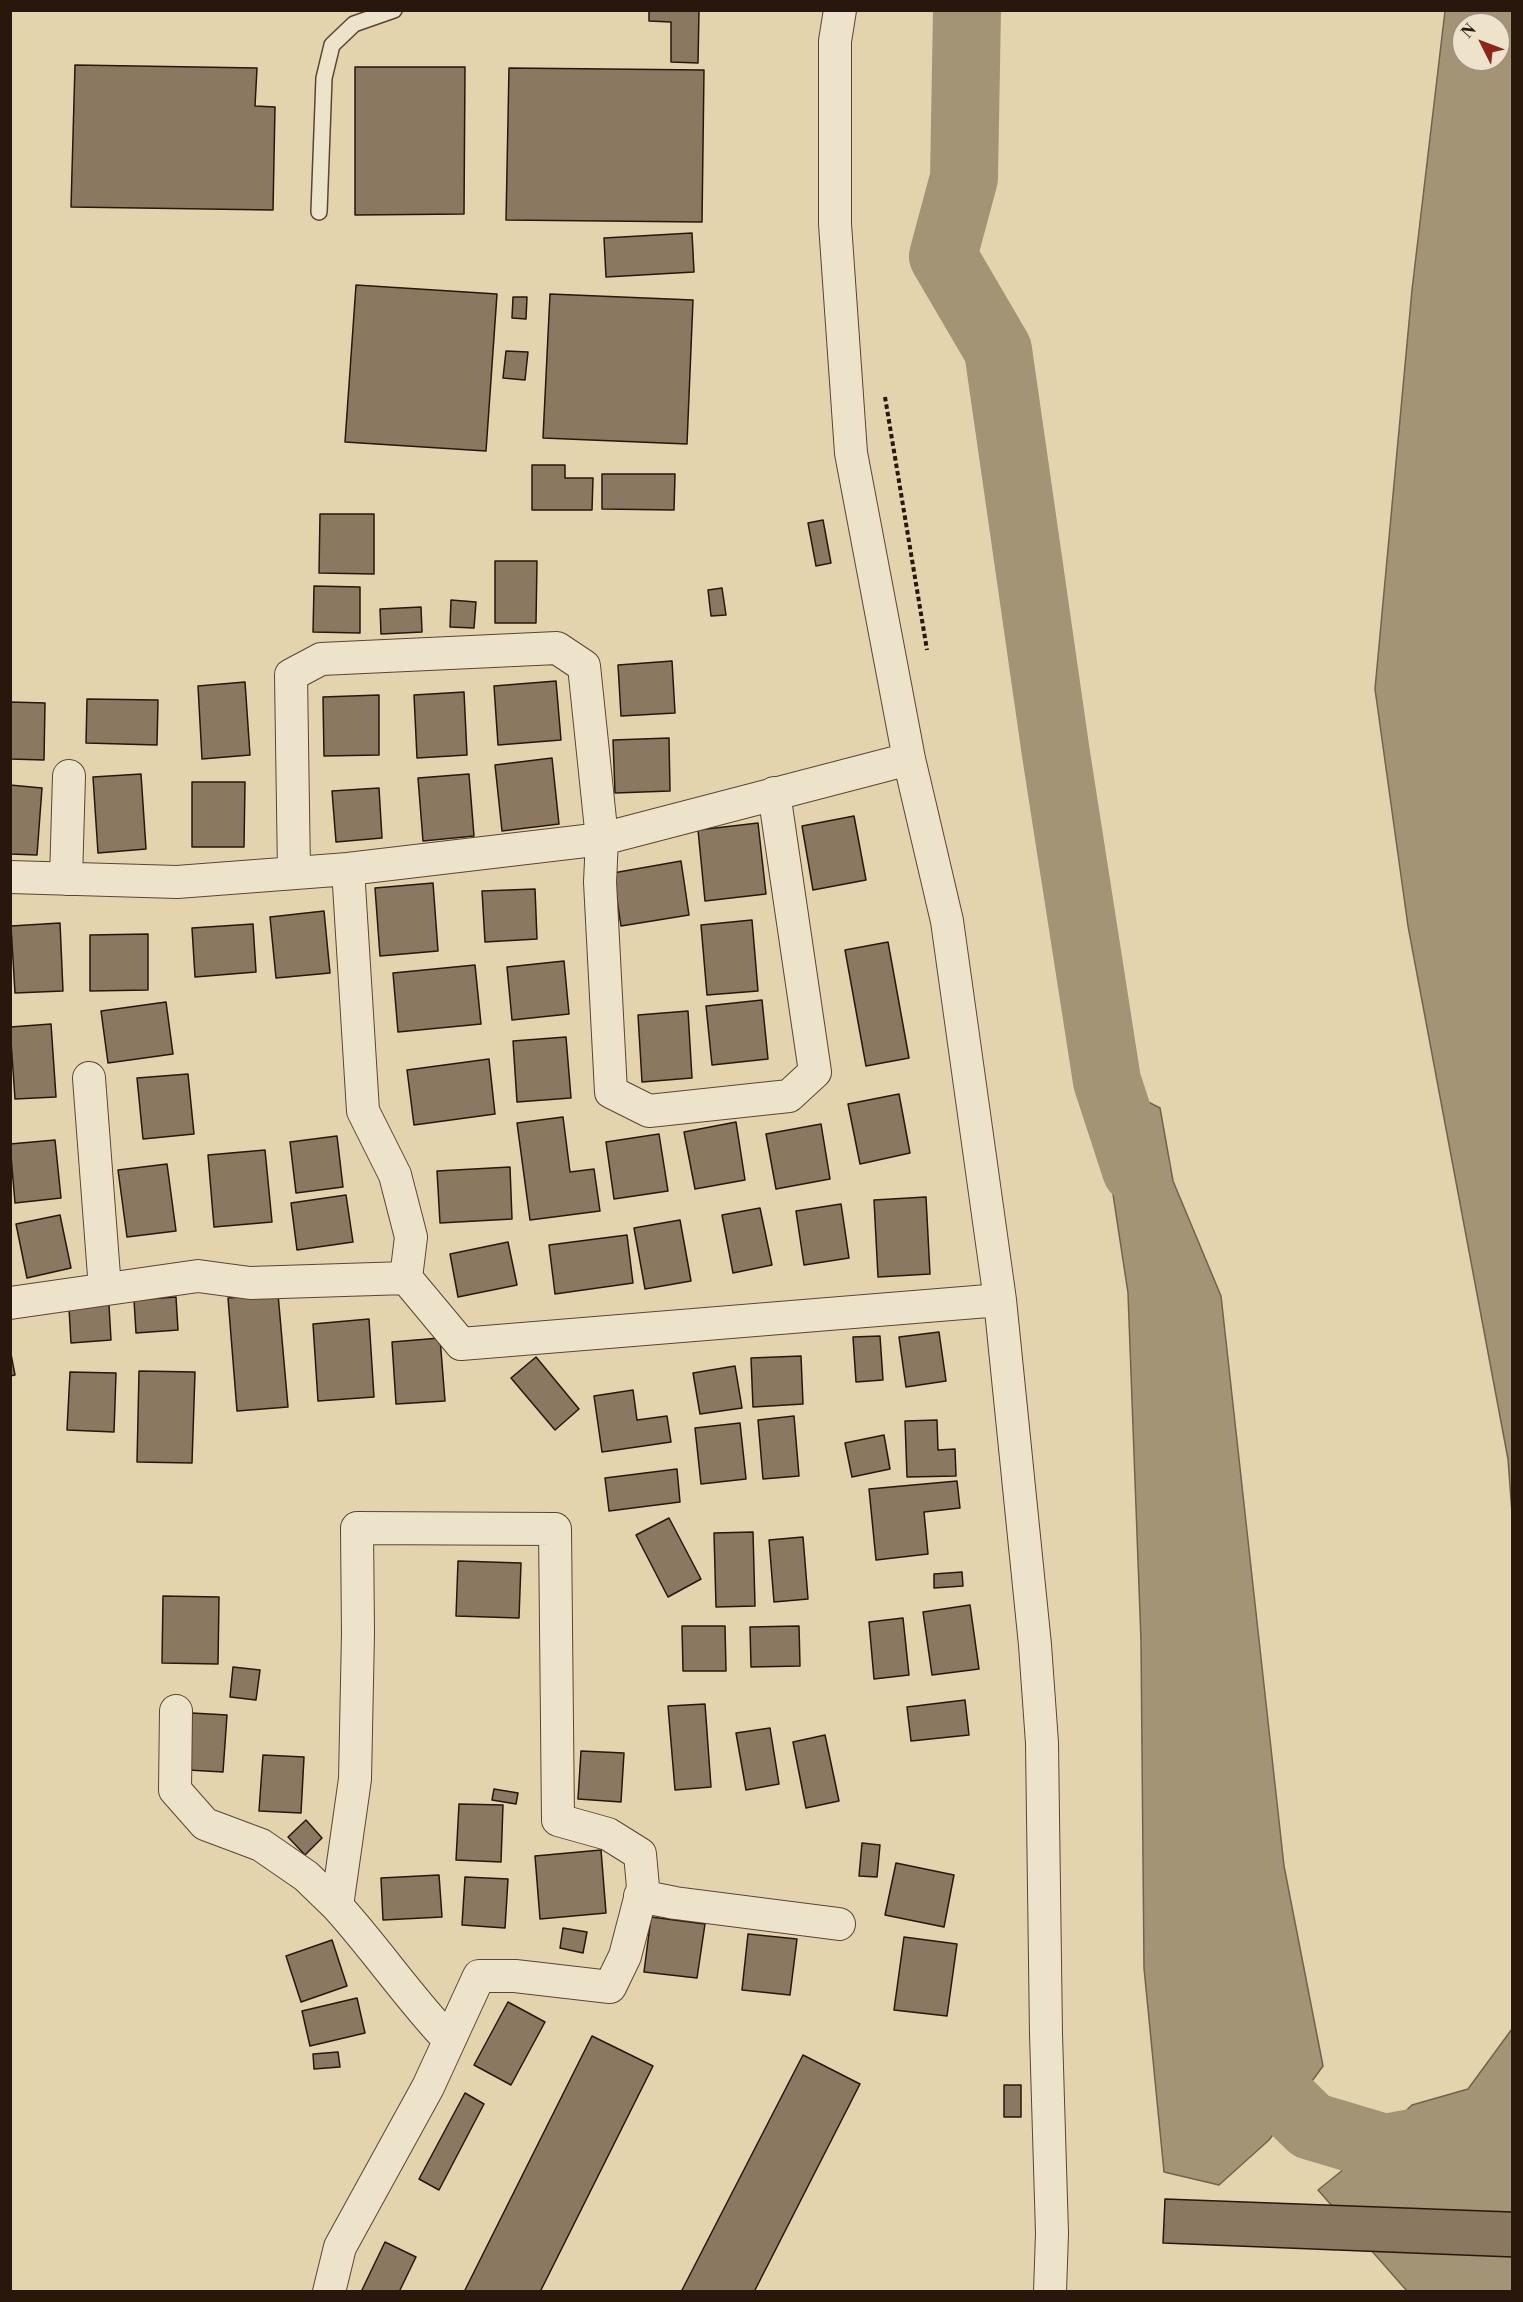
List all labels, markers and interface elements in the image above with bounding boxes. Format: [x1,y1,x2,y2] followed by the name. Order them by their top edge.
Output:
[1451,12,1511,72] north arrow
[1457,20,1481,43] text: N

